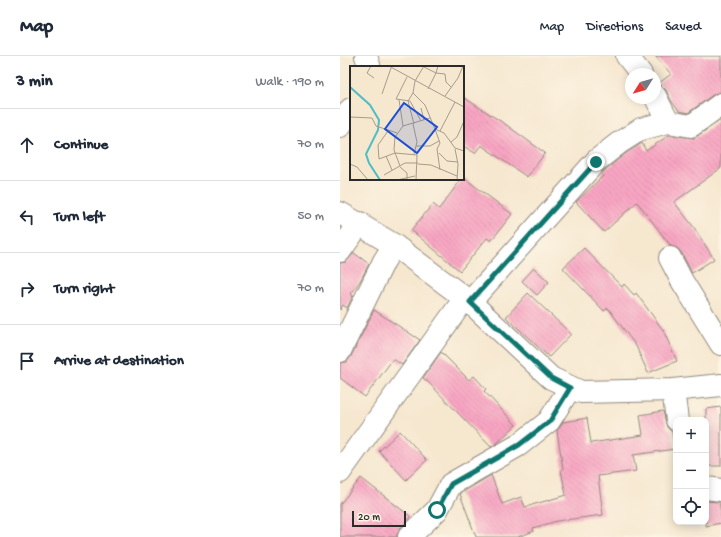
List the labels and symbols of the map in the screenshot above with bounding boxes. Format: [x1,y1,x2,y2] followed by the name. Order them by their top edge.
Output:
[350,66,464,180] inset map
[625,68,661,104] north arrow
[587,153,605,171] route end
[428,501,446,519] route start
[352,509,406,528] scale bar

